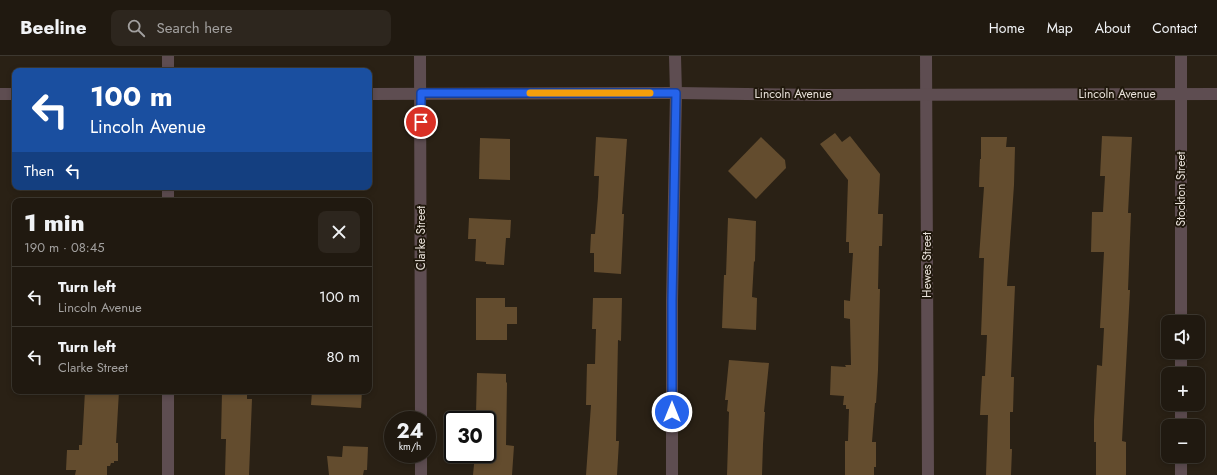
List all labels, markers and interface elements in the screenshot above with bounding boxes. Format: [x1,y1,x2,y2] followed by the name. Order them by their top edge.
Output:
[111,10,391,46] search box
[20,14,87,41] text: Beeline
[125,17,147,39] icon: search
[157,17,232,39] text: Search here
[989,18,1025,38] text: Home
[1047,18,1073,38] text: Map
[1095,18,1130,38] text: About
[1152,18,1197,38] text: Contact
[90,76,173,117] text: 100 m
[24,84,76,136] icon: left
[754,85,832,103] street label: Lincoln Avenue
[1078,85,1156,103] street label: Lincoln Avenue
[404,105,438,139] pin
[410,111,432,133] icon: arrive
[90,114,206,140] text: Lincoln Avenue
[1172,151,1190,227] street label: Stockton Street
[24,160,54,182] text: Then
[62,160,84,182] icon: left
[24,205,85,240] text: 1 min
[412,206,430,270] street label: Clarke Street
[318,211,360,253] button: close
[918,232,936,298] street label: Hewes Street
[24,238,105,257] text: 190 m · 08:45
[58,276,116,298] text: Turn left
[24,286,46,308] icon: left
[319,286,360,308] text: 100 m
[58,298,142,317] text: Lincoln Avenue
[1161,315,1205,463] map controls
[1161,315,1205,359] button: sound
[58,336,116,358] text: Turn left
[24,346,46,368] icon: left
[327,346,360,368] text: 80 m
[58,358,128,377] text: Clarke Street
[1161,367,1205,411] button: +
[651,391,693,433] position arrow
[444,411,496,463] speed limit sign: 30
[396,417,424,446] text: 24
[1161,419,1205,463] button: −
[399,439,421,454] text: km/h

